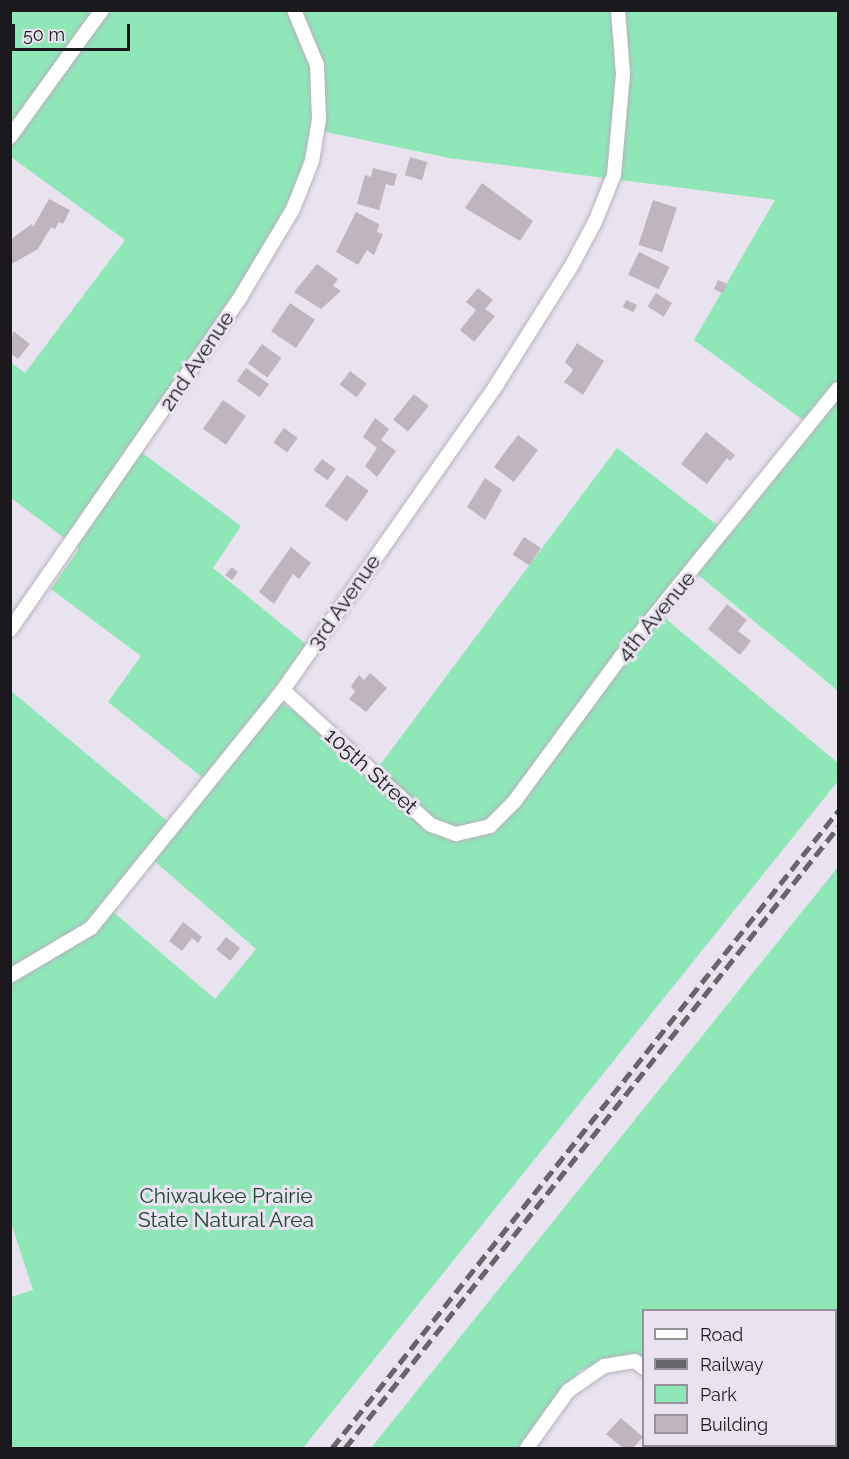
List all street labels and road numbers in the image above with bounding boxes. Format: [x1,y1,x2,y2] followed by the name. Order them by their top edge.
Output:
[154,306,240,416] street label: 2nd Avenue
[302,550,386,654] street label: 3rd Avenue
[611,566,701,666] street label: 4th Avenue
[319,723,423,819] street label: 105th Street

